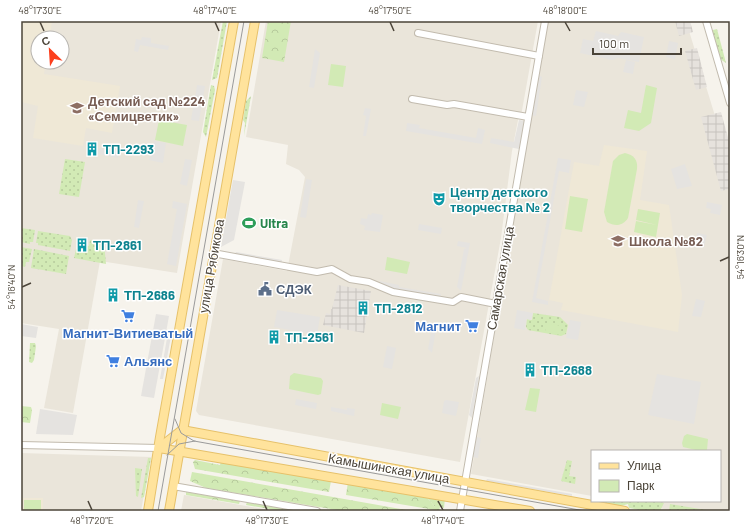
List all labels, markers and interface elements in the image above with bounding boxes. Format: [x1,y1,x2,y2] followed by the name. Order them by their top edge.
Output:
[18,4,62,16] text: 48°17'30"E
[193,4,237,16] text: 48°17'40"E
[368,4,412,16] text: 48°17'50"E
[543,4,587,16] text: 48°18'00"E
[30,30,70,70] north arrow
[593,30,681,56] scale bar
[39,33,52,48] text: С
[599,36,629,50] text: 100 m
[88,93,206,124] place label: Детский сад №224 «Семицветик»
[69,100,85,116] school or university icon: Детский сад №224 «Семицветик»
[84,141,100,157] building icon: ТП-2293
[103,141,154,157] place label: ТП-2293
[450,184,550,215] place label: Центр детского творчества № 2
[431,191,447,207] theatre icon: Центр детского творчества № 2
[241,215,257,231] sports icon: Ultra
[260,215,288,231] place label: Ultra
[195,217,227,314] street label: улица Рябикова
[483,224,517,331] street label: Самарская улица
[610,233,626,249] school or university icon: Школа №82
[629,233,703,249] place label: Школа №82
[734,235,746,279] text: 54°16'30"N
[74,237,90,253] building icon: ТП-2861
[93,237,141,253] place label: ТП-2861
[5,265,17,309] text: 54°16'40"N
[257,281,273,297] public building icon: СДЭК
[276,281,312,297] place label: СДЭК
[105,287,121,303] building icon: ТП-2686
[124,287,175,303] place label: ТП-2686
[355,300,371,316] building icon: ТП-2812
[374,300,423,316] place label: ТП-2812
[120,308,136,324] supermarket icon: Магнит-Витиеватый
[415,318,461,334] place label: Магнит
[464,318,480,334] supermarket icon: Магнит
[63,325,193,341] place label: Магнит-Витиеватый
[266,329,282,345] building icon: ТП-2561
[285,329,333,345] place label: ТП-2561
[105,353,121,369] supermarket icon: Альянс
[124,353,172,369] place label: Альянс
[522,362,538,378] building icon: ТП-2688
[541,362,592,378] place label: ТП-2688
[327,449,452,487] street label: Камышинская улица
[591,450,721,502] legend
[627,458,661,473] text: Улица
[627,478,655,493] text: Парк
[70,514,114,526] text: 48°17'20"E
[245,514,289,526] text: 48°17'30"E
[421,514,465,526] text: 48°17'40"E

